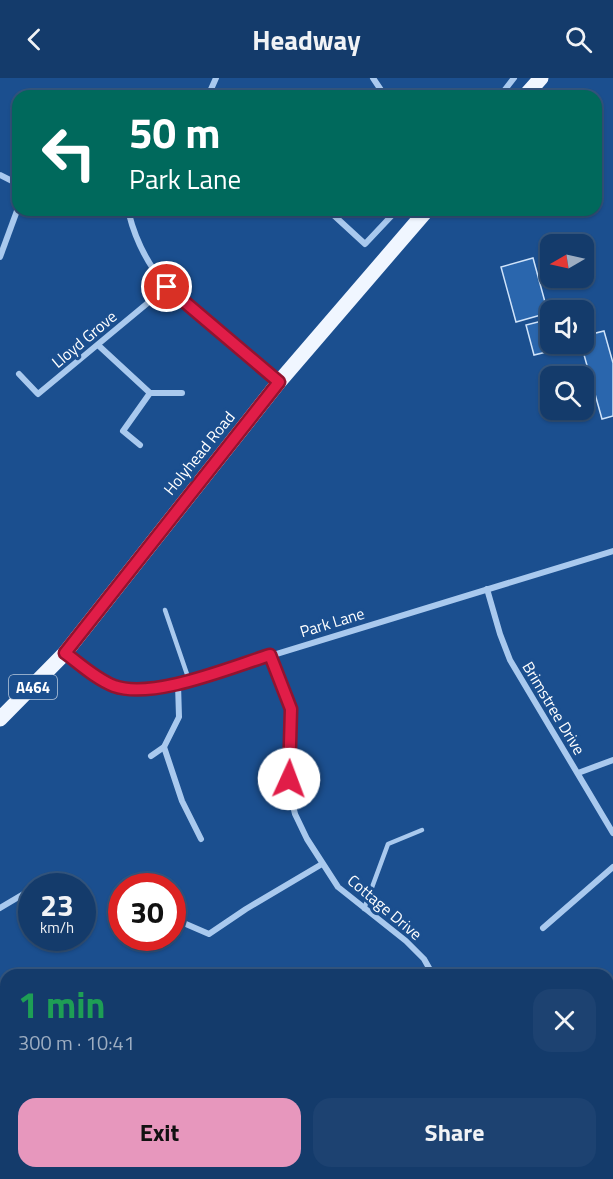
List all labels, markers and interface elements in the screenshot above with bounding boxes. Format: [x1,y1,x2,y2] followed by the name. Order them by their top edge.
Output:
[252,19,361,60] text: Headway
[18,23,51,56] icon: back
[562,23,595,56] icon: search
[129,100,221,164] text: 50 m
[30,114,108,192] icon: left
[129,158,241,199] text: Park Lane
[540,234,594,288] north arrow
[540,234,594,420] map controls
[141,261,192,312] pin
[150,270,183,303] icon: arrive
[540,300,594,354] button: sound
[46,305,122,373] street label: Lloyd Grove
[540,366,594,420] button: search
[158,406,240,500] street label: Holyhead Road
[297,601,367,643] street label: Park Lane
[517,657,591,759] street label: Brimstree Drive
[9,675,57,699] road number: A464
[257,747,321,811] position arrow
[342,869,428,945] street label: Cottage Drive
[108,873,186,951] speed limit sign: 30
[40,882,74,928] text: 23
[40,916,74,939] text: km/h
[18,977,105,1032] text: 1 min
[533,989,596,1052] button: close
[18,1027,135,1058] text: 300 m · 10:41
[18,1098,301,1167] button: Exit
[313,1098,596,1167] button: Share

